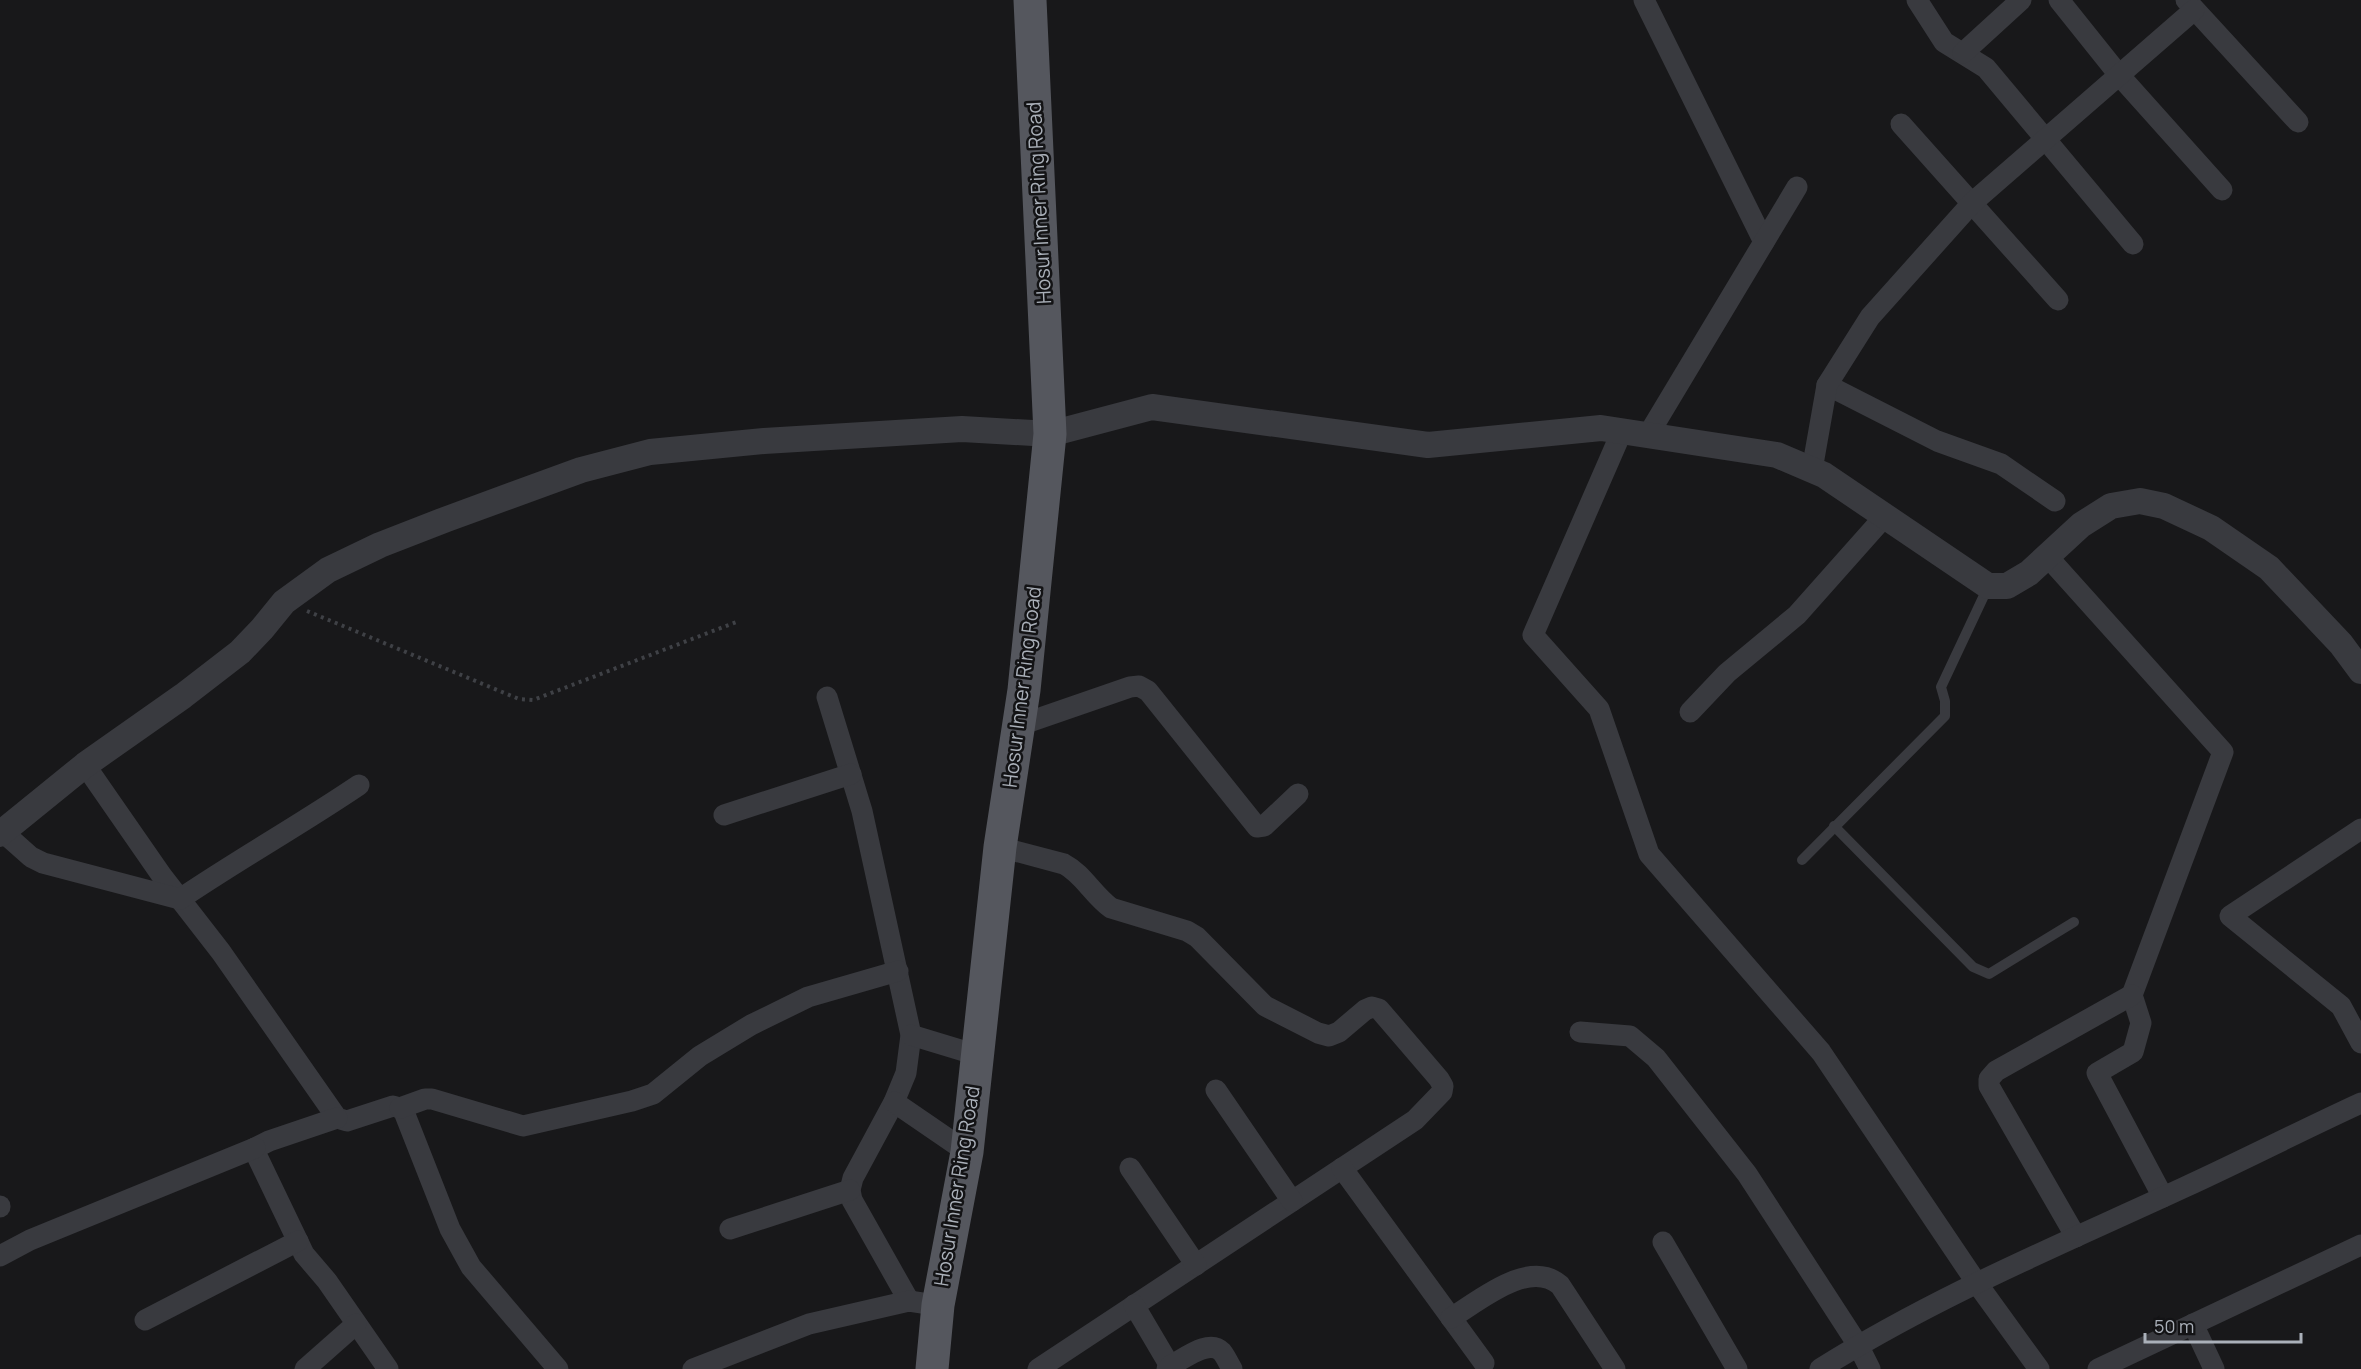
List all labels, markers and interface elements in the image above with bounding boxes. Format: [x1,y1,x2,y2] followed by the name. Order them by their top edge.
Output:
[1020,101,1057,305] street label: Hosur Inner Ring Road
[996,585,1047,789] street label: Hosur Inner Ring Road
[927,1084,986,1288] street label: Hosur Inner Ring Road
[2145,1306,2301,1344] scale bar
[2154,1314,2194,1338] text: 50 m

